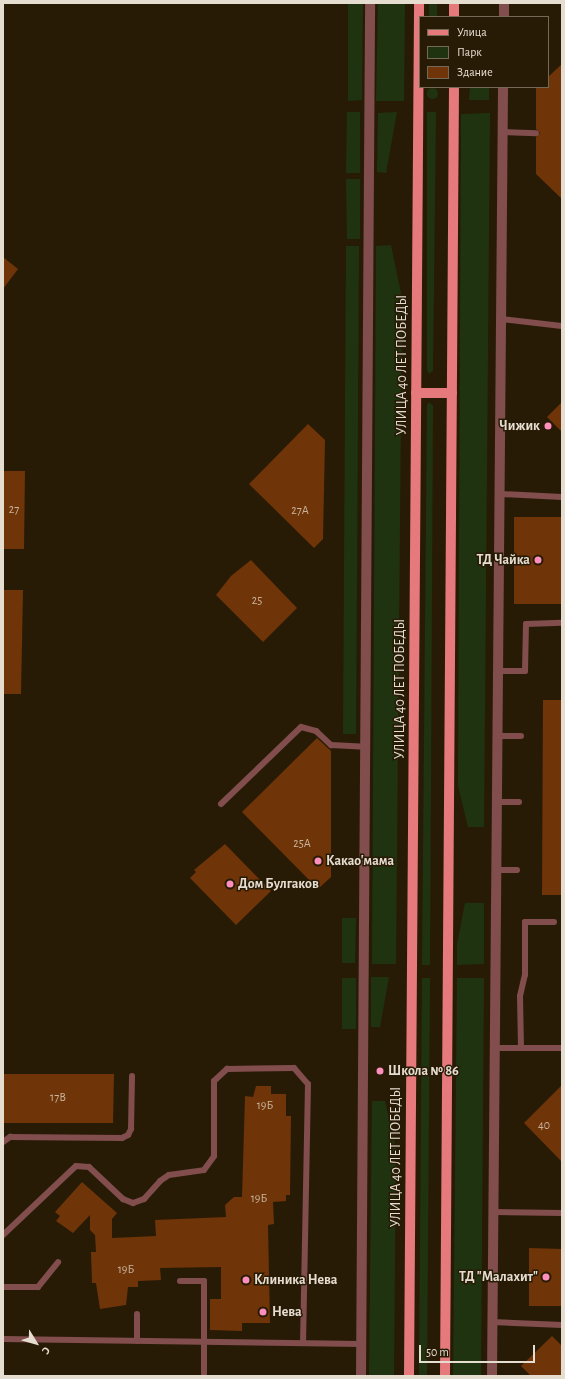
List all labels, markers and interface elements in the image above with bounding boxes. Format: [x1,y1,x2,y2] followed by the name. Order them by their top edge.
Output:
[419,16,549,88] legend
[457,26,487,38] text: Улица
[457,46,482,58] text: Парк
[457,66,493,78] text: Здание
[394,295,410,435] street label: УЛИЦА 40 ЛЕТ ПОБЕДЫ
[499,418,540,434] place label: Чижик
[543,421,553,431] marker: Чижик
[9,503,19,517] house number: 27
[291,504,309,518] house number: 27А
[476,552,530,568] place label: ТД Чайка
[533,555,543,565] marker: ТД Чайка
[252,594,262,608] house number: 25
[392,619,408,759] street label: УЛИЦА 40 ЛЕТ ПОБЕДЫ
[293,837,311,851] house number: 25А
[326,853,394,869] place label: Какао'мама
[313,856,323,866] marker: Какао'мама
[238,876,319,892] place label: Дом Булгаков
[225,879,235,889] marker: Дом Булгаков
[388,1063,459,1079] place label: Школа № 86
[375,1066,385,1076] marker: Школа № 86
[388,1087,404,1227] street label: УЛИЦА 40 ЛЕТ ПОБЕДЫ
[50,1091,66,1105] house number: 17В
[257,1099,273,1113] house number: 19Б
[538,1119,550,1133] house number: 40
[251,1192,267,1206] house number: 19Б
[118,1263,134,1277] house number: 19Б
[459,1269,538,1285] place label: ТД "Малахит"
[254,1272,337,1288] place label: Клиника Нева
[541,1272,551,1282] marker: ТД "Малахит"
[241,1275,251,1285] marker: Клиника Нева
[272,1304,302,1320] place label: Нева
[257,1306,269,1318] marker: Нева
[16,1323,56,1363] north arrow
[421,1337,537,1363] scale bar
[40,1345,52,1356] text: С
[426,1346,449,1358] text: 50 m

